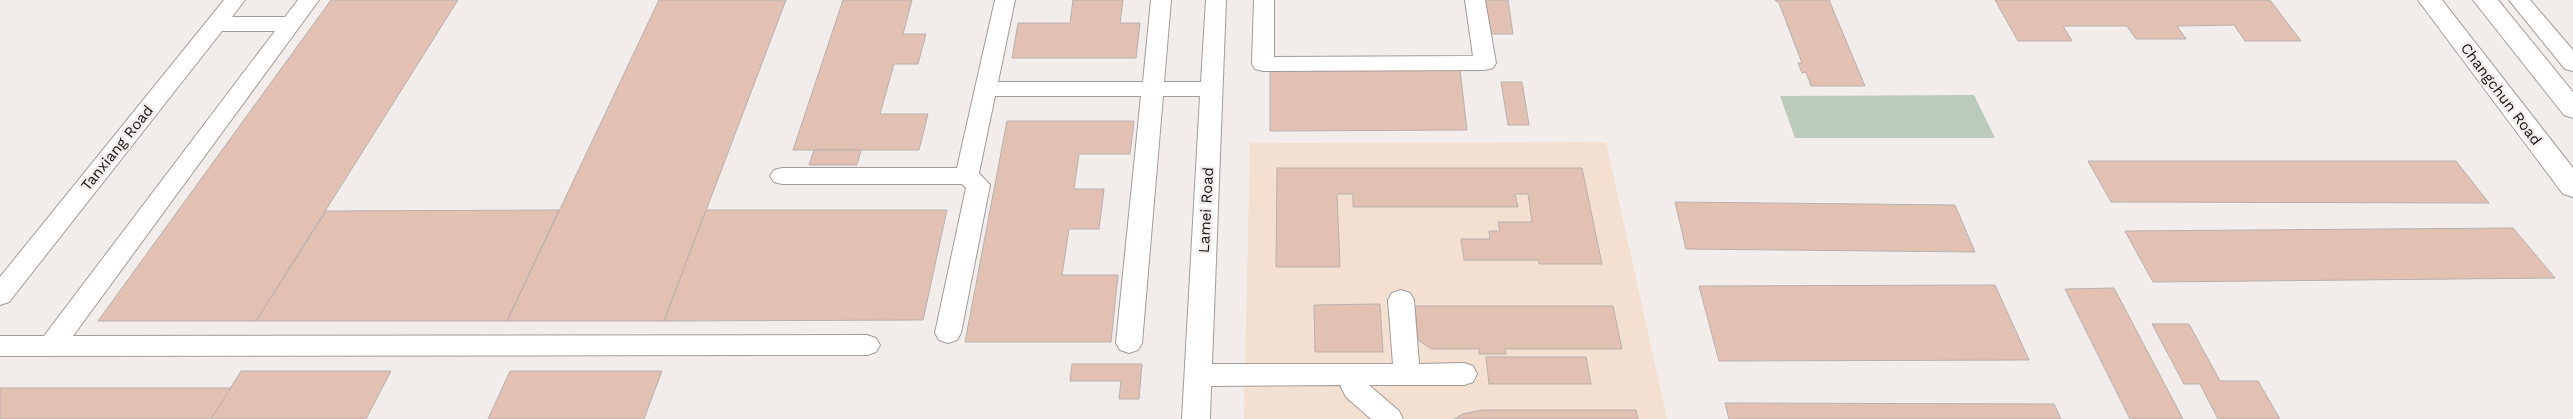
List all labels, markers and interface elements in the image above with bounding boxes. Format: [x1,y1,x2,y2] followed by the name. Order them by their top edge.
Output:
[2457,39,2545,149] street label: Changchun Road
[77,102,157,194] street label: Tanxiang Road
[1195,167,1217,253] street label: Lamei Road

